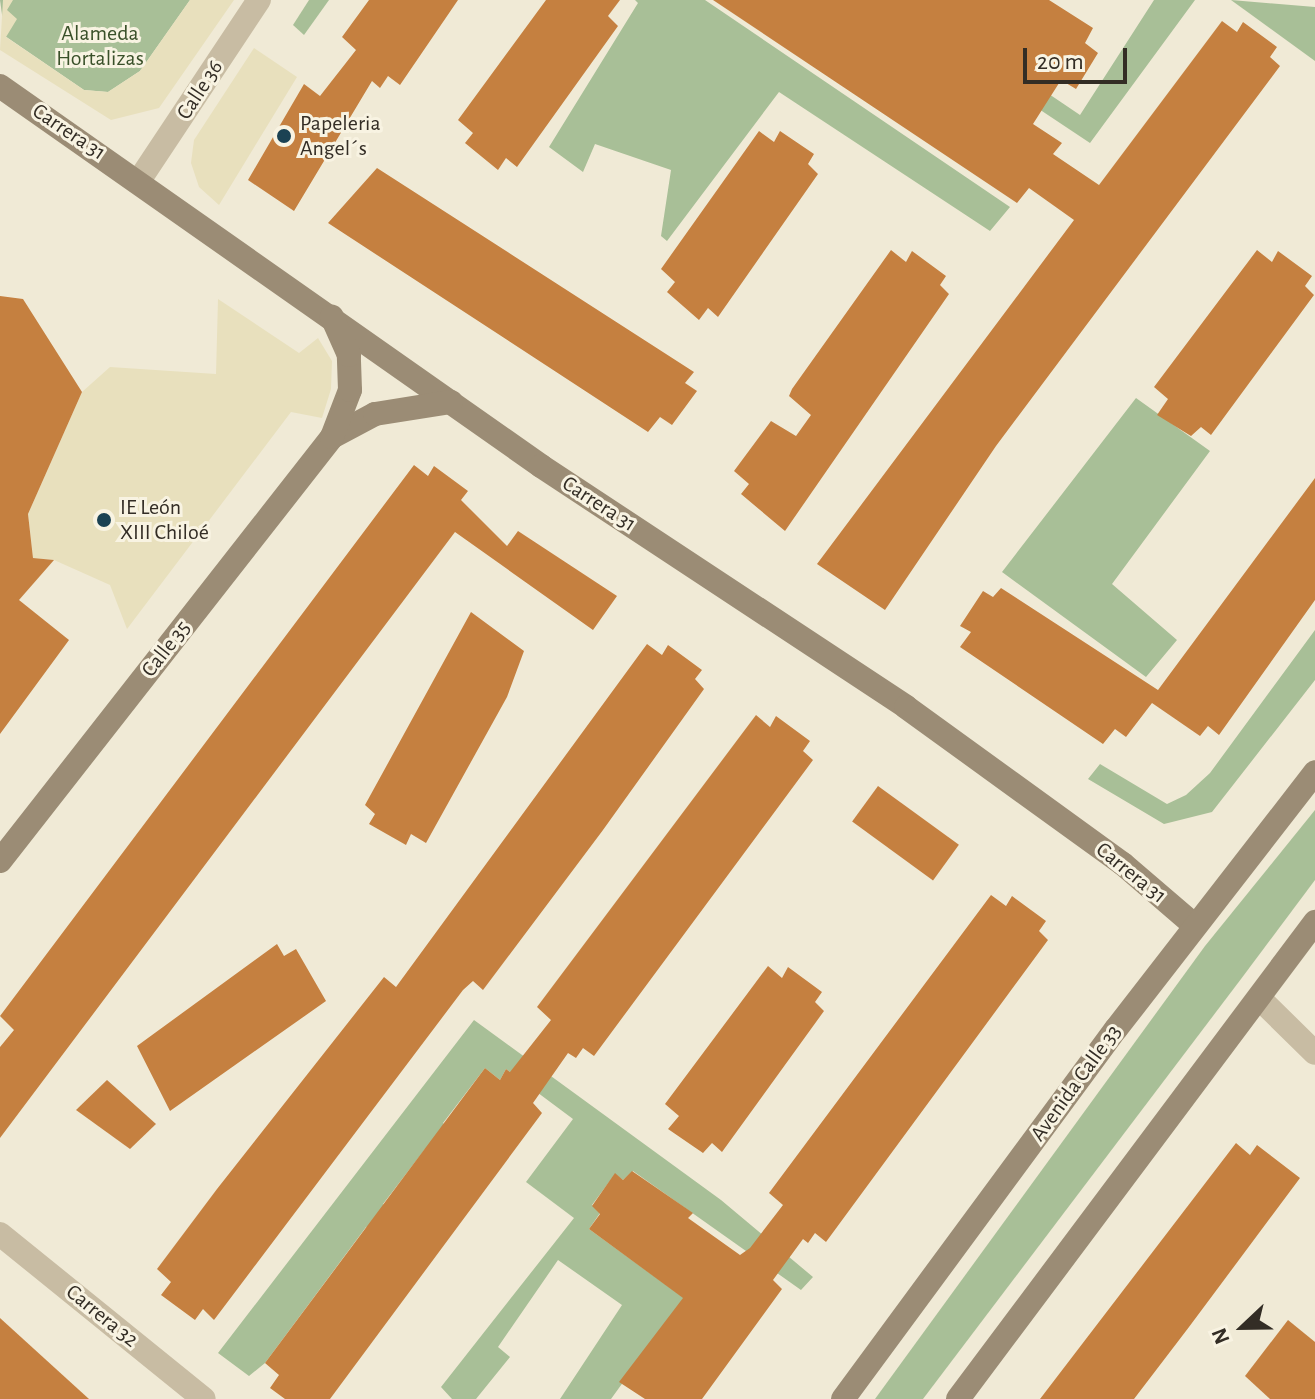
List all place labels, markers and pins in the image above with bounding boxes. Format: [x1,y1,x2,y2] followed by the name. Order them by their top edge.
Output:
[300,110,381,162] place label: Papeleria Angel´s
[275,127,293,145] marker: Papeleria Angel´s
[120,494,209,546] place label: IE León XIII Chiloé
[95,511,113,529] marker: IE León XIII Chiloé

